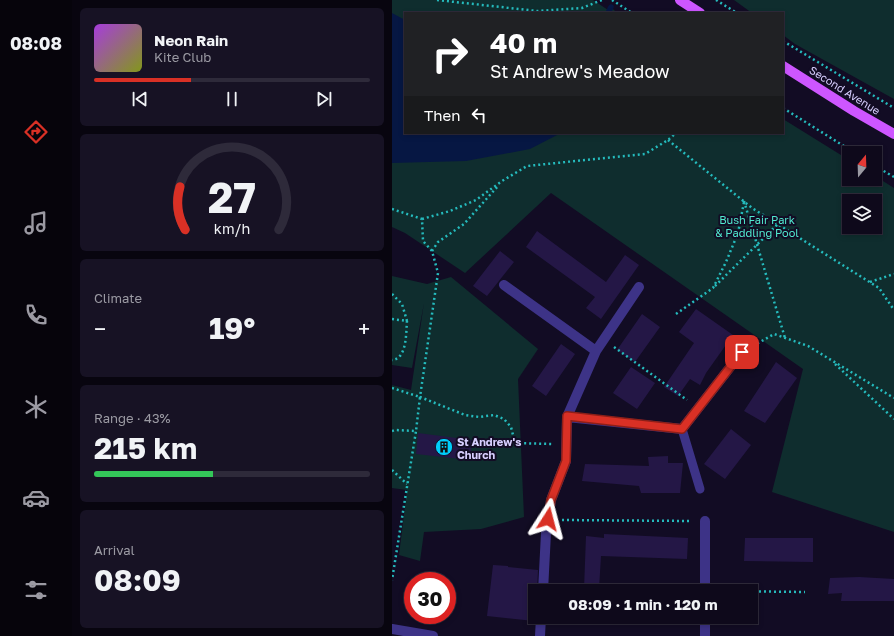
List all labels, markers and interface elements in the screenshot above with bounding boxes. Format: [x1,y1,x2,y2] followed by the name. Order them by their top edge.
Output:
[490,26,557,59] text: 40 m
[424,28,476,80] icon: right
[154,31,228,49] text: Neon Rain
[10,32,62,54] text: 08:08
[154,49,211,65] text: Kite Club
[490,60,670,82] text: St Andrew's Meadow
[807,63,883,117] street label: Second Avenue
[129,88,151,110] icon: previous
[221,88,243,110] icon: pause
[313,88,335,110] icon: next
[468,104,490,126] icon: left
[424,106,460,124] text: Then
[22,118,50,146] icon: directions
[842,146,882,186] north arrow
[842,146,882,234] map controls
[208,172,256,222] text: 27
[842,194,882,234] button: layers
[22,209,50,237] icon: music
[715,213,799,239] park label: Bush Fair Park & Paddling Pool
[214,220,250,237] text: km/h
[94,290,142,306] text: Climate
[22,301,50,329] icon: phone
[209,310,255,346] text: 19°
[94,315,106,342] text: −
[358,315,370,342] text: +
[725,335,759,369] pin
[731,341,753,363] icon: arrive
[22,393,50,421] icon: climate
[94,410,170,426] text: Range · 43%
[94,430,197,466] text: 215 km
[457,435,521,461] place label: St Andrew's Church
[434,437,454,457] building icon: St Andrew's Church
[22,484,50,512] icon: car
[527,498,569,540] position arrow
[94,542,135,558] text: Arrival
[94,562,181,598] text: 08:09
[404,572,456,624] speed limit sign: 30
[22,576,50,604] icon: filters
[568,595,718,613] text: 08:09 · 1 min · 120 m

